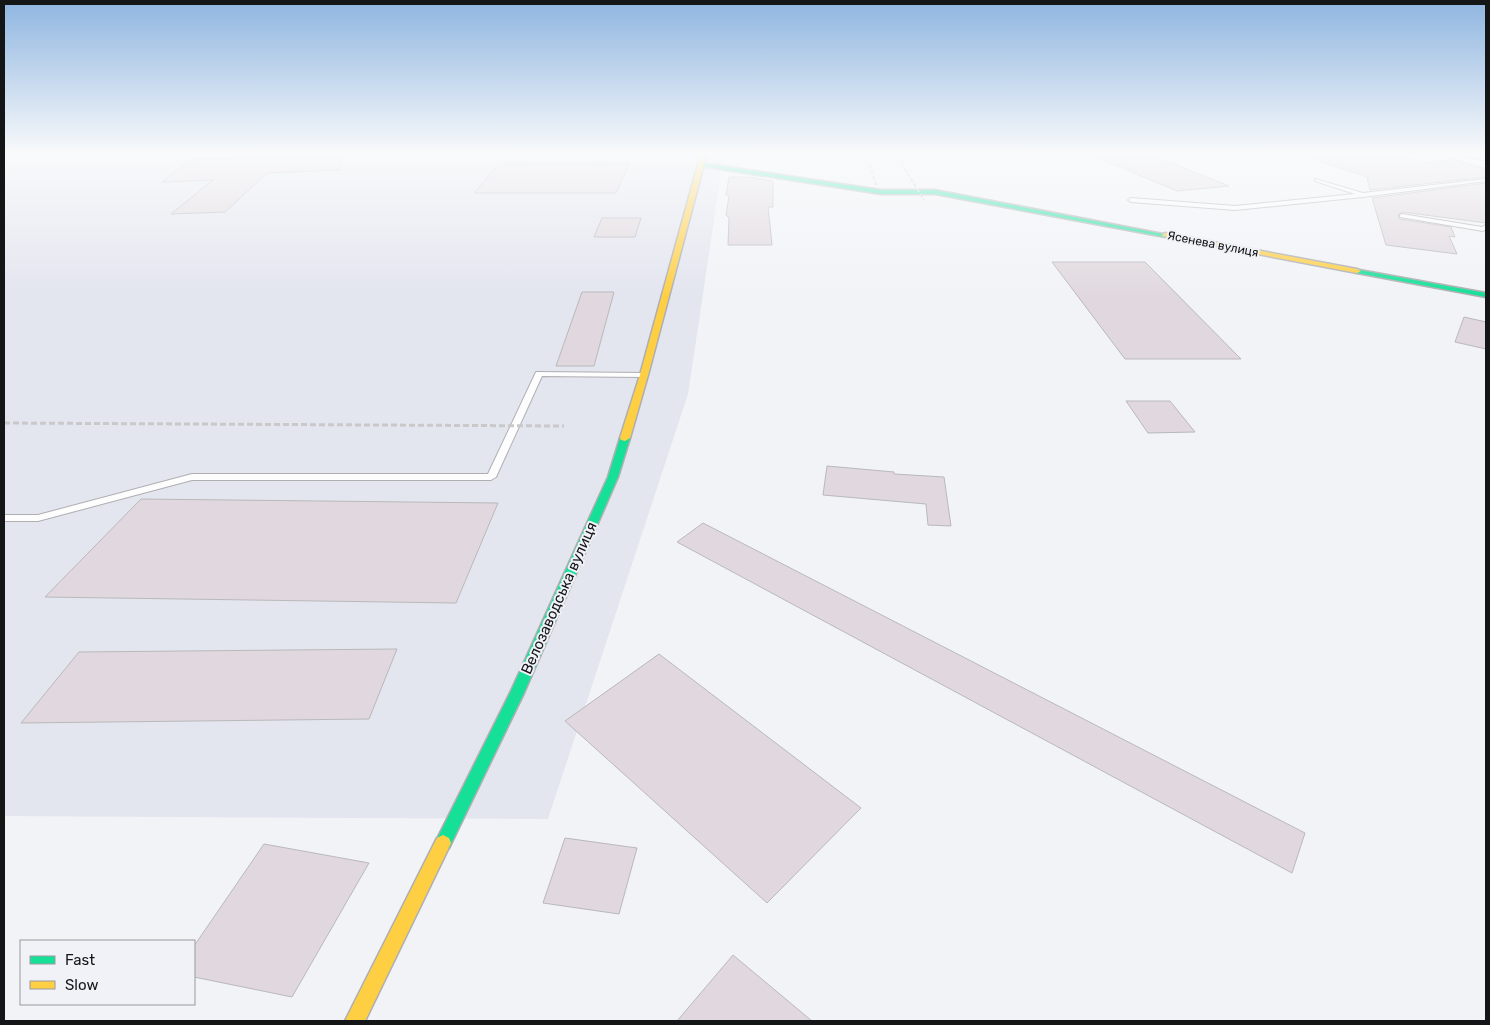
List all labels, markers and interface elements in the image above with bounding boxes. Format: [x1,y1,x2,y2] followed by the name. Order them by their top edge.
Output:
[1166,228,1260,260] street label: Ясенева вулиця
[517,519,601,677] street label: Велозаводська вулиця
[20,940,195,1005] legend
[65,951,95,969] text: Fast
[65,976,98,994] text: Slow

